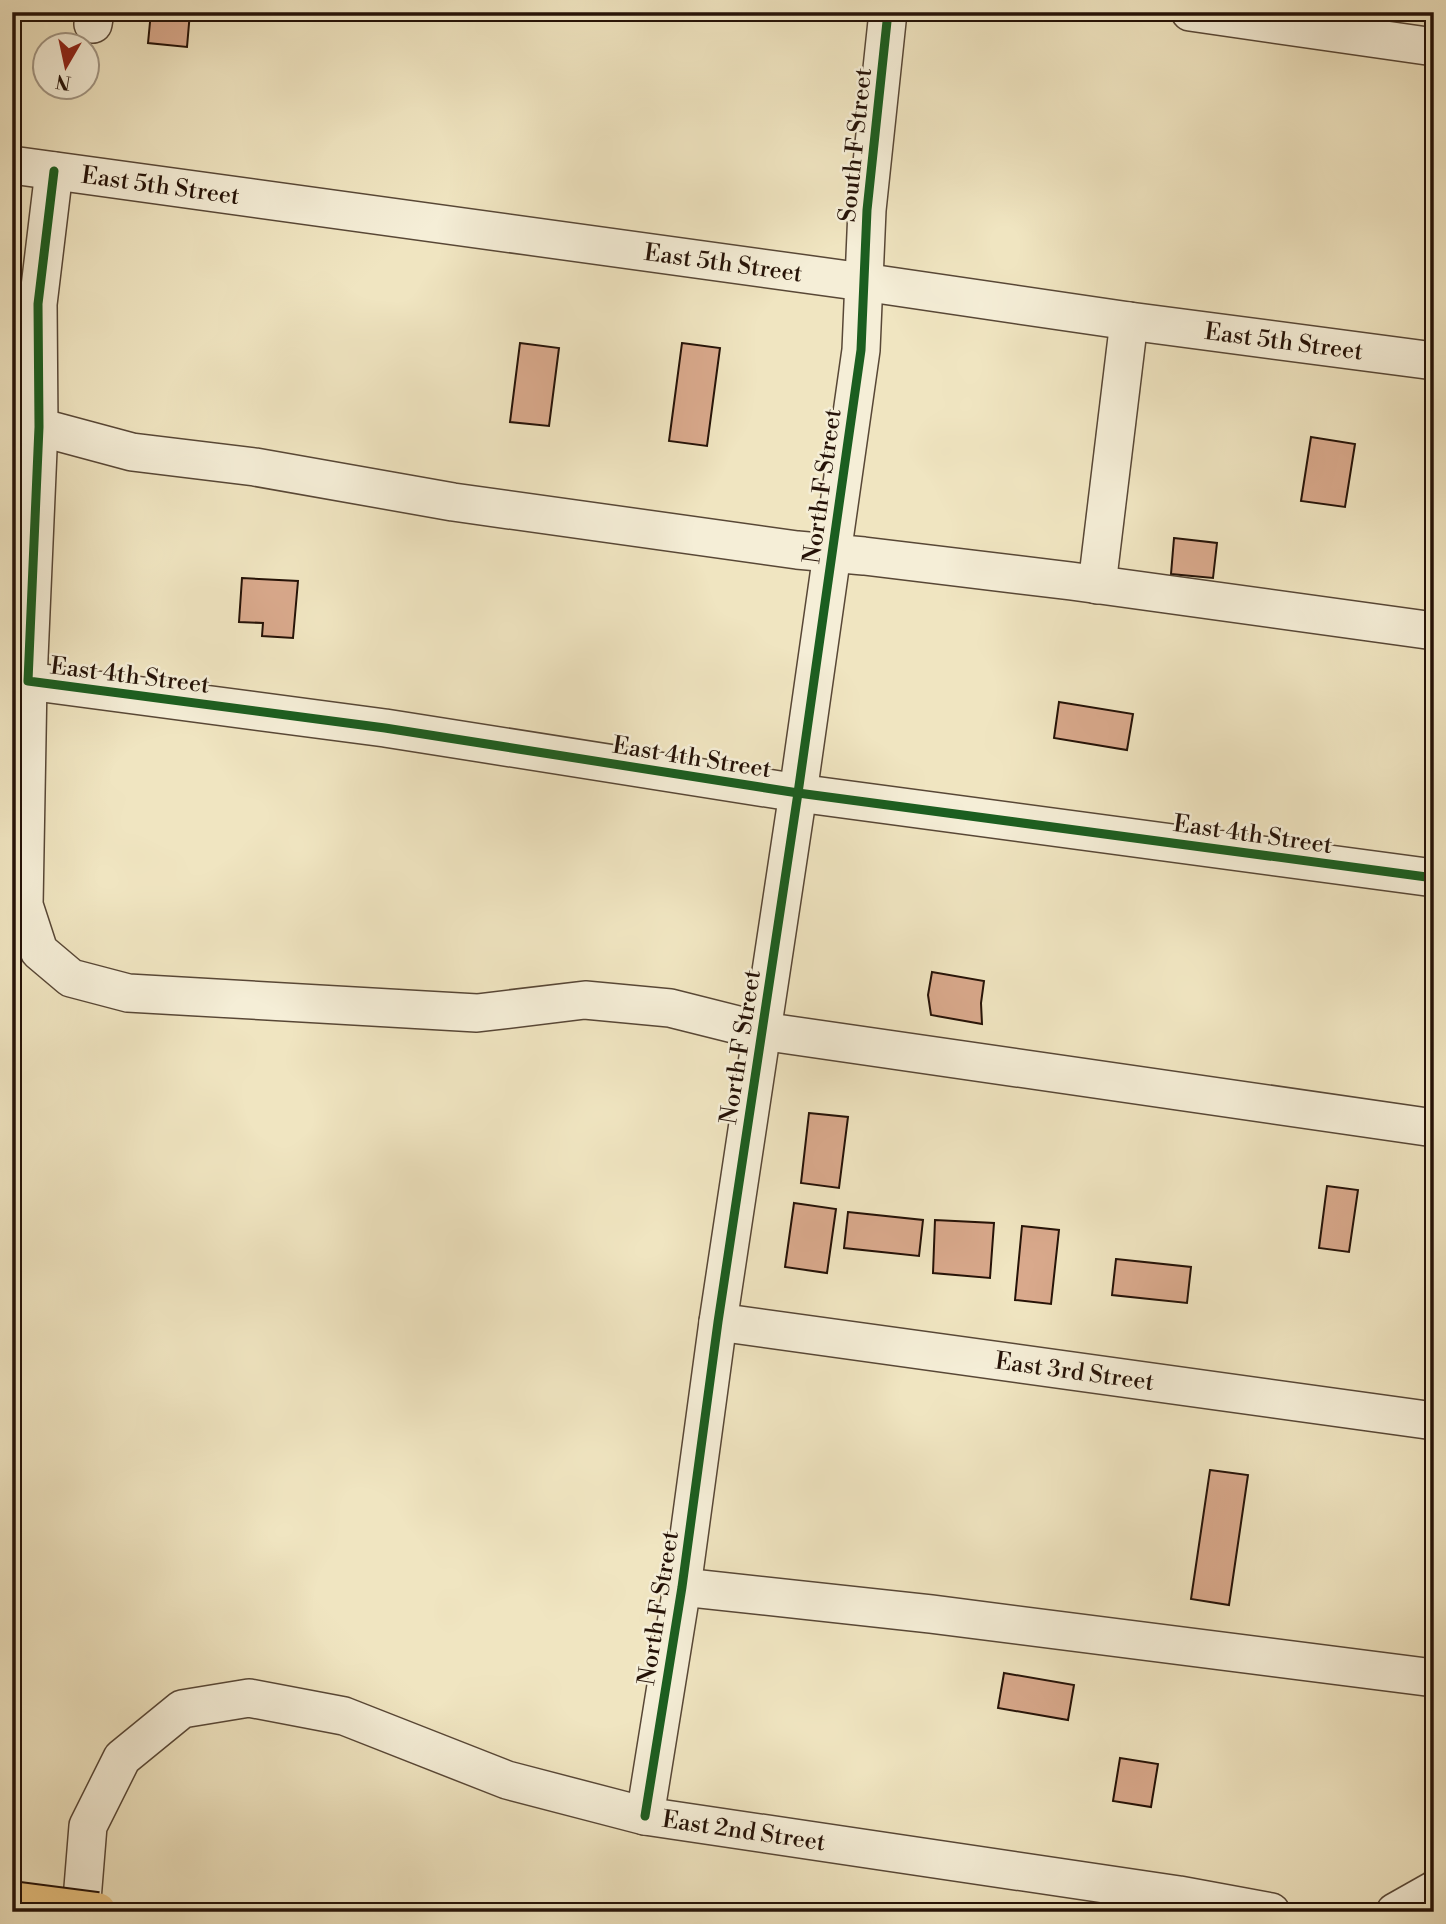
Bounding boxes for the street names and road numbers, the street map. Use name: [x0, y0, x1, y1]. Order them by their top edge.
street label: South F Street: [833, 66, 879, 224]
street label: East 5th Street: [79, 161, 242, 212]
street label: East 5th Street: [642, 238, 805, 290]
street label: East 5th Street: [1203, 317, 1365, 368]
street label: North F Street: [797, 406, 849, 565]
street label: East 4th Street: [48, 651, 212, 701]
street label: East 4th Street: [610, 731, 774, 785]
street label: East 4th Street: [1171, 809, 1335, 861]
street label: North F Street: [714, 967, 768, 1127]
street label: East 3rd Street: [993, 1346, 1156, 1398]
street label: North F Street: [632, 1528, 686, 1688]
street label: East 2nd Street: [660, 1805, 828, 1859]

